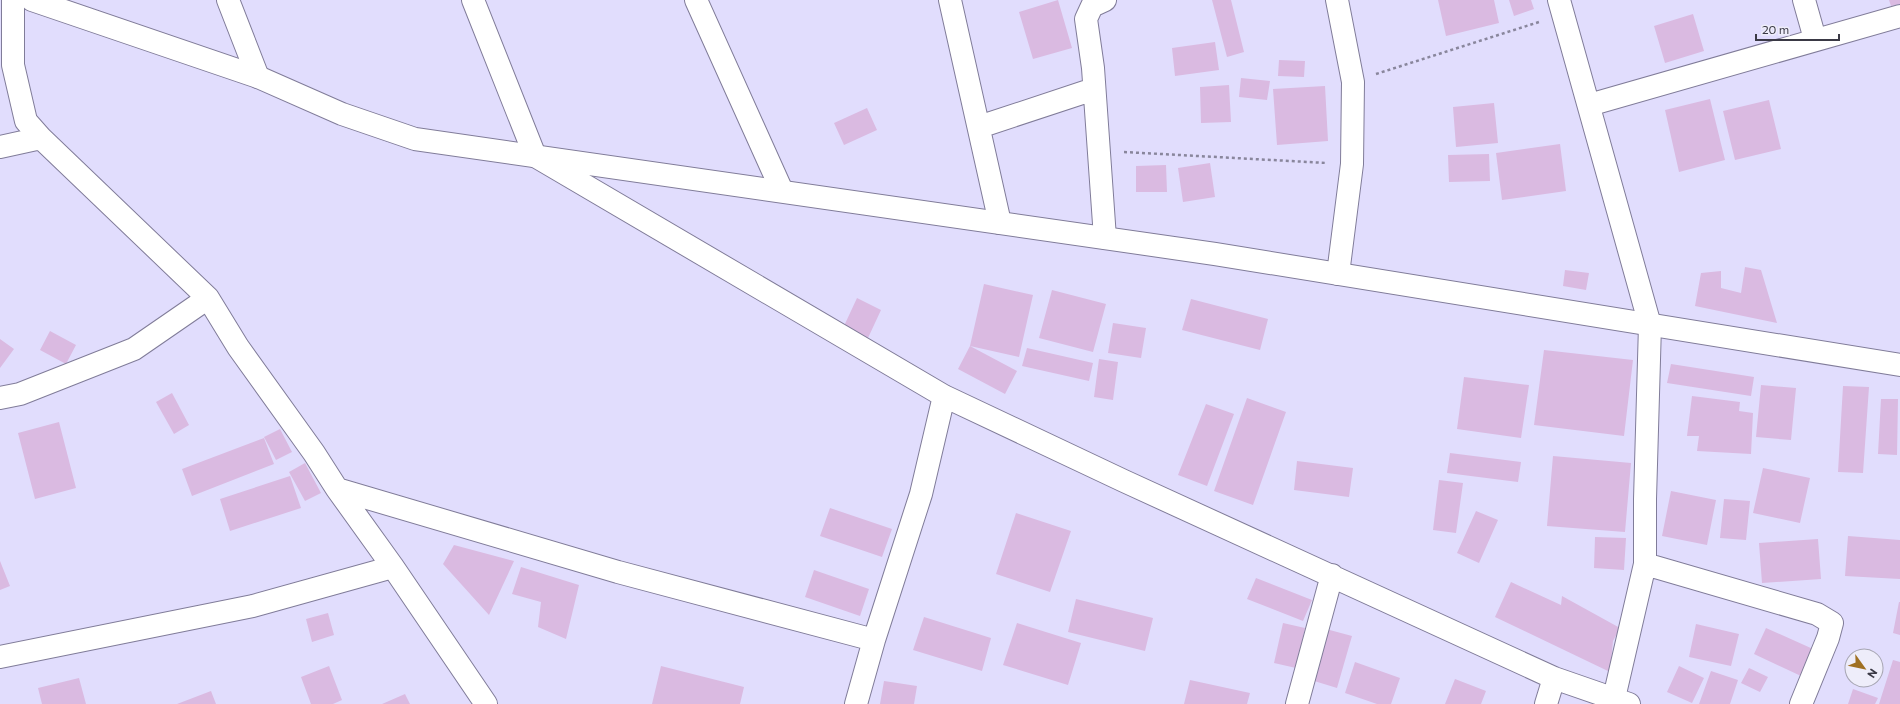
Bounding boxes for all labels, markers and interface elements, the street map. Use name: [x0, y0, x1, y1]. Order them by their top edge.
scale bar: [1756, 16, 1839, 42]
text: 20 m: [1762, 22, 1789, 36]
north arrow: [1844, 648, 1884, 688]
text: N: [1865, 667, 1881, 681]

